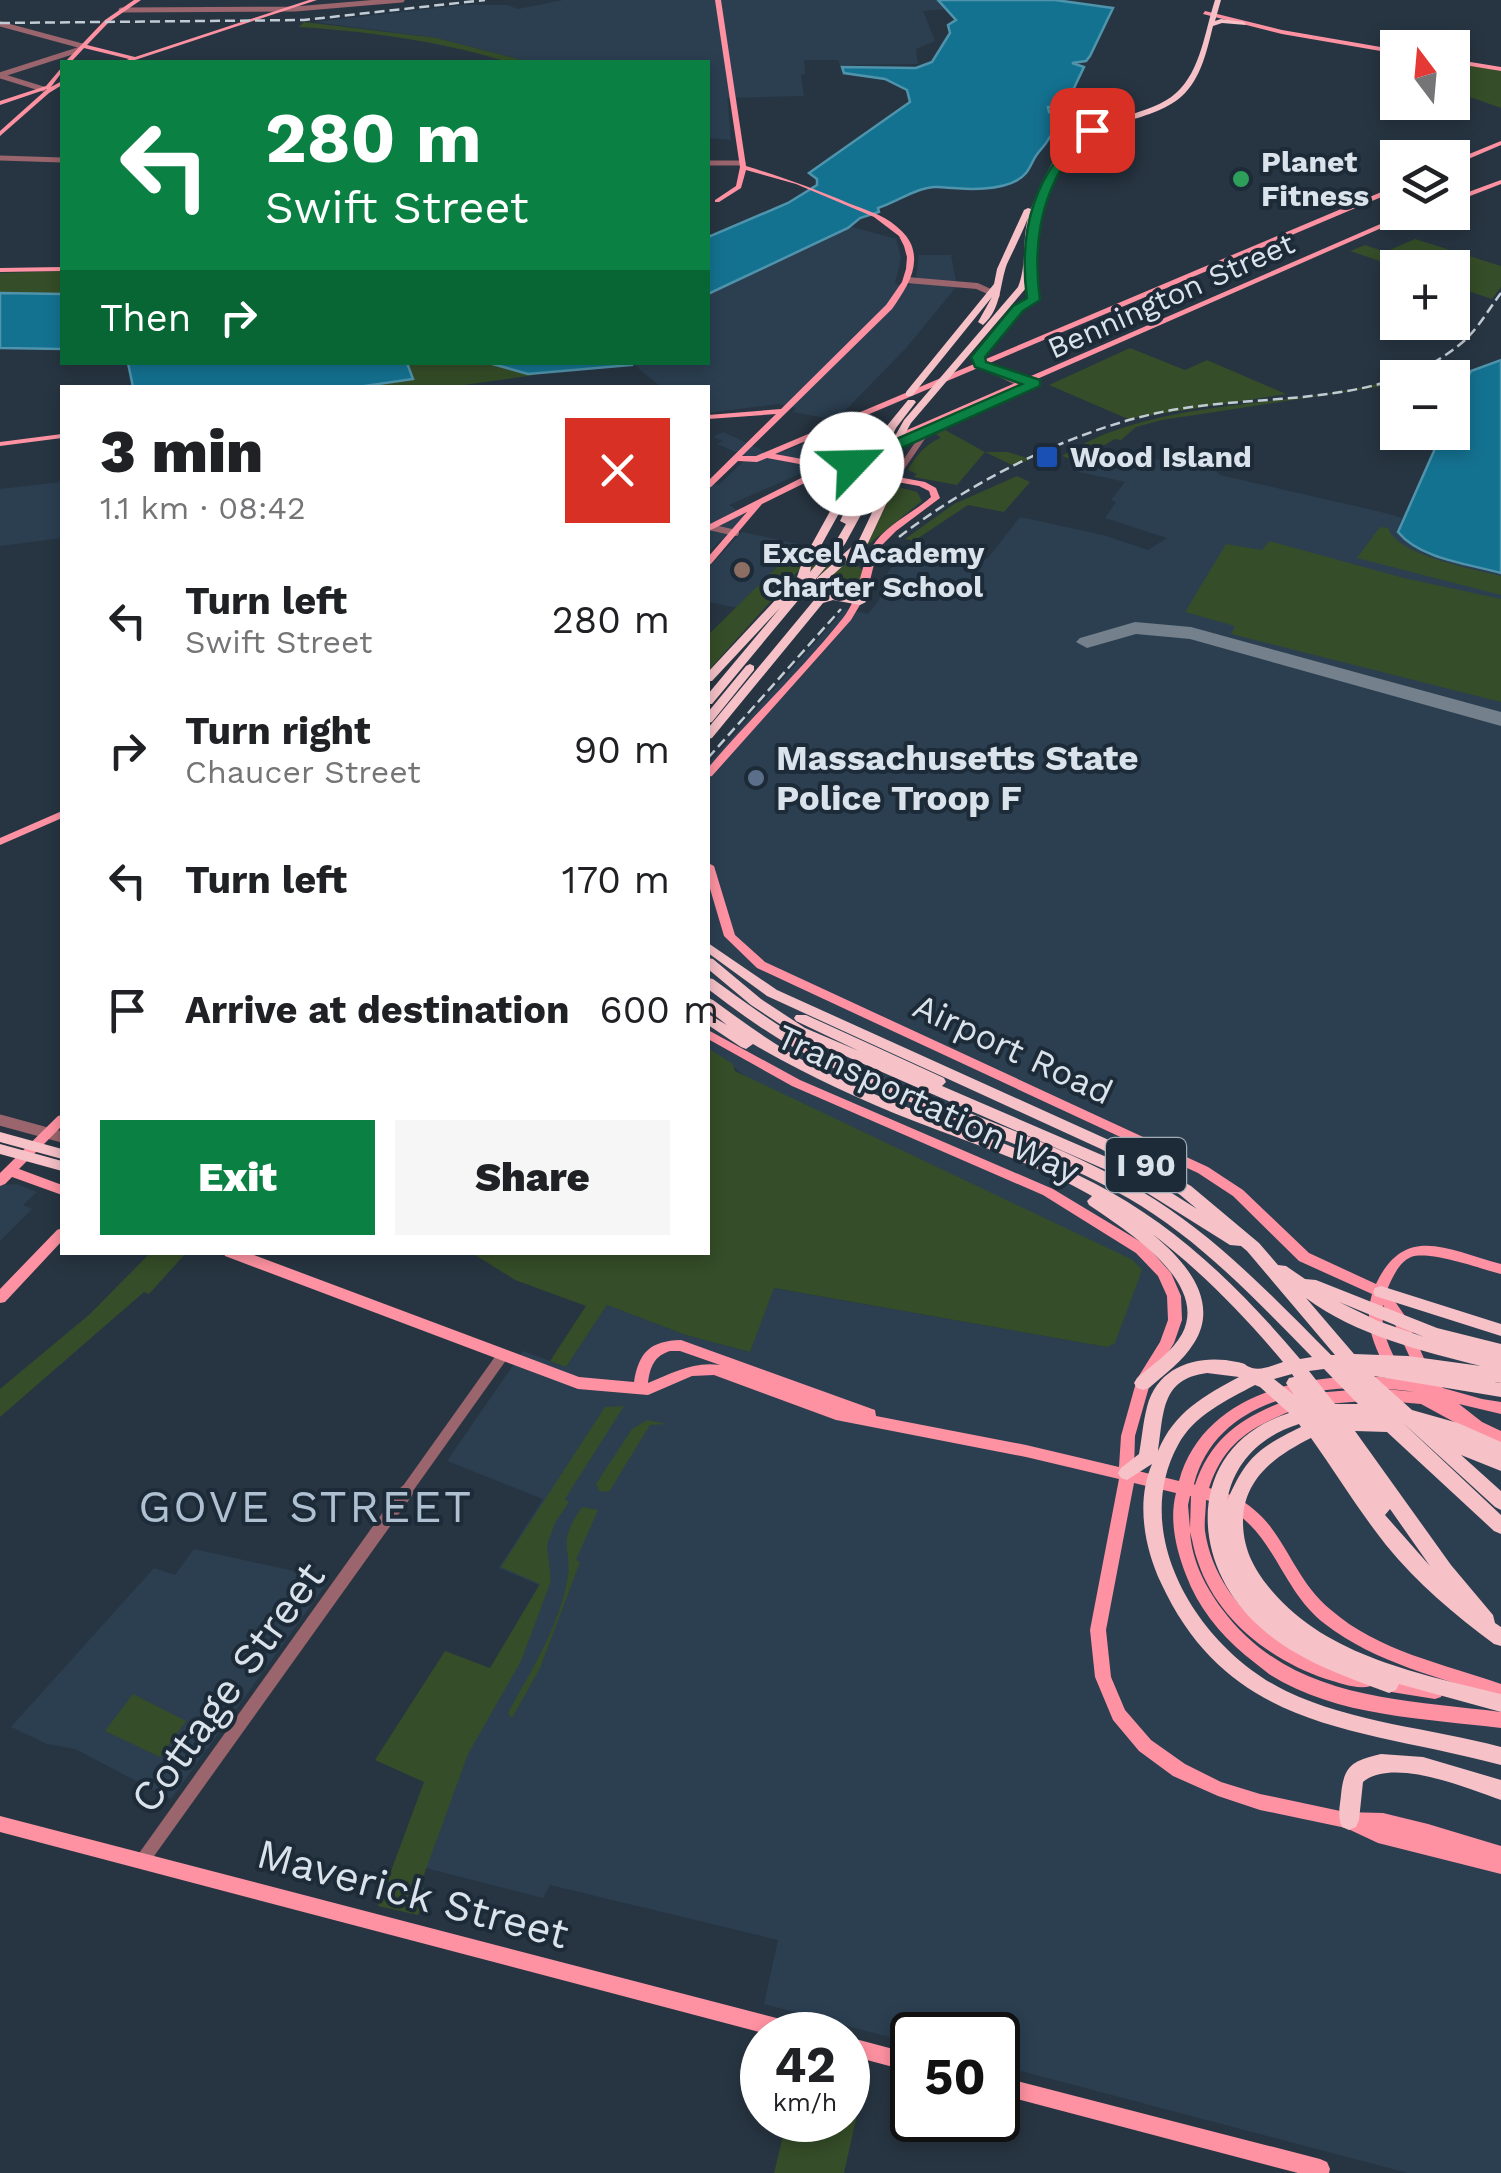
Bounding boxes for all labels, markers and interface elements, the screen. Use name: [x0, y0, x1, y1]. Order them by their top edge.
north arrow: [1380, 30, 1470, 120]
map controls: [1380, 30, 1470, 450]
pin: [1050, 88, 1135, 173]
text: 280 m: [265, 97, 482, 179]
icon: left: [100, 100, 230, 230]
icon: arrive: [1065, 103, 1120, 158]
button: layers: [1380, 140, 1470, 230]
place label: Planet Fitness: [1261, 144, 1369, 213]
marker: Planet Fitness: [1230, 168, 1252, 190]
text: Swift Street: [265, 181, 529, 234]
street label: Bennington Street: [1042, 225, 1300, 366]
button: +: [1380, 250, 1470, 340]
icon: right: [211, 290, 266, 345]
text: Then: [100, 296, 191, 340]
button: −: [1380, 360, 1470, 450]
position arrow: [800, 412, 904, 516]
text: 3 min: [100, 416, 263, 487]
button: close: [565, 418, 670, 523]
place label: Wood Island: [1070, 439, 1252, 474]
marker: Wood Island: [1034, 444, 1060, 470]
text: 1.1 km · 08:42: [100, 489, 306, 527]
place label: Excel Academy Charter School: [762, 535, 984, 604]
marker: Excel Academy Charter School: [731, 559, 753, 581]
text: Turn left: [185, 579, 347, 623]
icon: left: [100, 593, 155, 648]
text: 280 m: [552, 598, 670, 642]
text: Swift Street: [185, 623, 372, 661]
text: Turn right: [185, 709, 371, 753]
icon: right: [100, 723, 155, 778]
text: 90 m: [574, 728, 670, 772]
place label: Massachusetts State Police Troop F: [776, 737, 1139, 819]
text: Chaucer Street: [185, 753, 421, 791]
marker: Massachusetts State Police Troop F: [745, 767, 767, 789]
icon: left: [100, 853, 155, 908]
text: Turn left: [185, 858, 347, 902]
text: 170 m: [562, 858, 670, 902]
icon: arrive: [100, 983, 155, 1038]
street label: Airport Road: [907, 985, 1119, 1113]
text: Arrive at destination: [185, 988, 570, 1032]
text: 600 m: [600, 988, 719, 1032]
street label: Transportation Way: [770, 1015, 1086, 1193]
button: Exit: [100, 1120, 375, 1235]
button: Share: [395, 1120, 670, 1235]
road number: I 90: [1106, 1138, 1186, 1192]
district label: GOVE STREET: [138, 1480, 474, 1533]
street label: Cottage Street: [120, 1553, 335, 1822]
street label: Maverick Street: [252, 1828, 574, 1959]
speed limit sign: 50: [890, 2012, 1020, 2142]
text: 42: [774, 2035, 836, 2094]
text: km/h: [773, 2088, 837, 2117]

